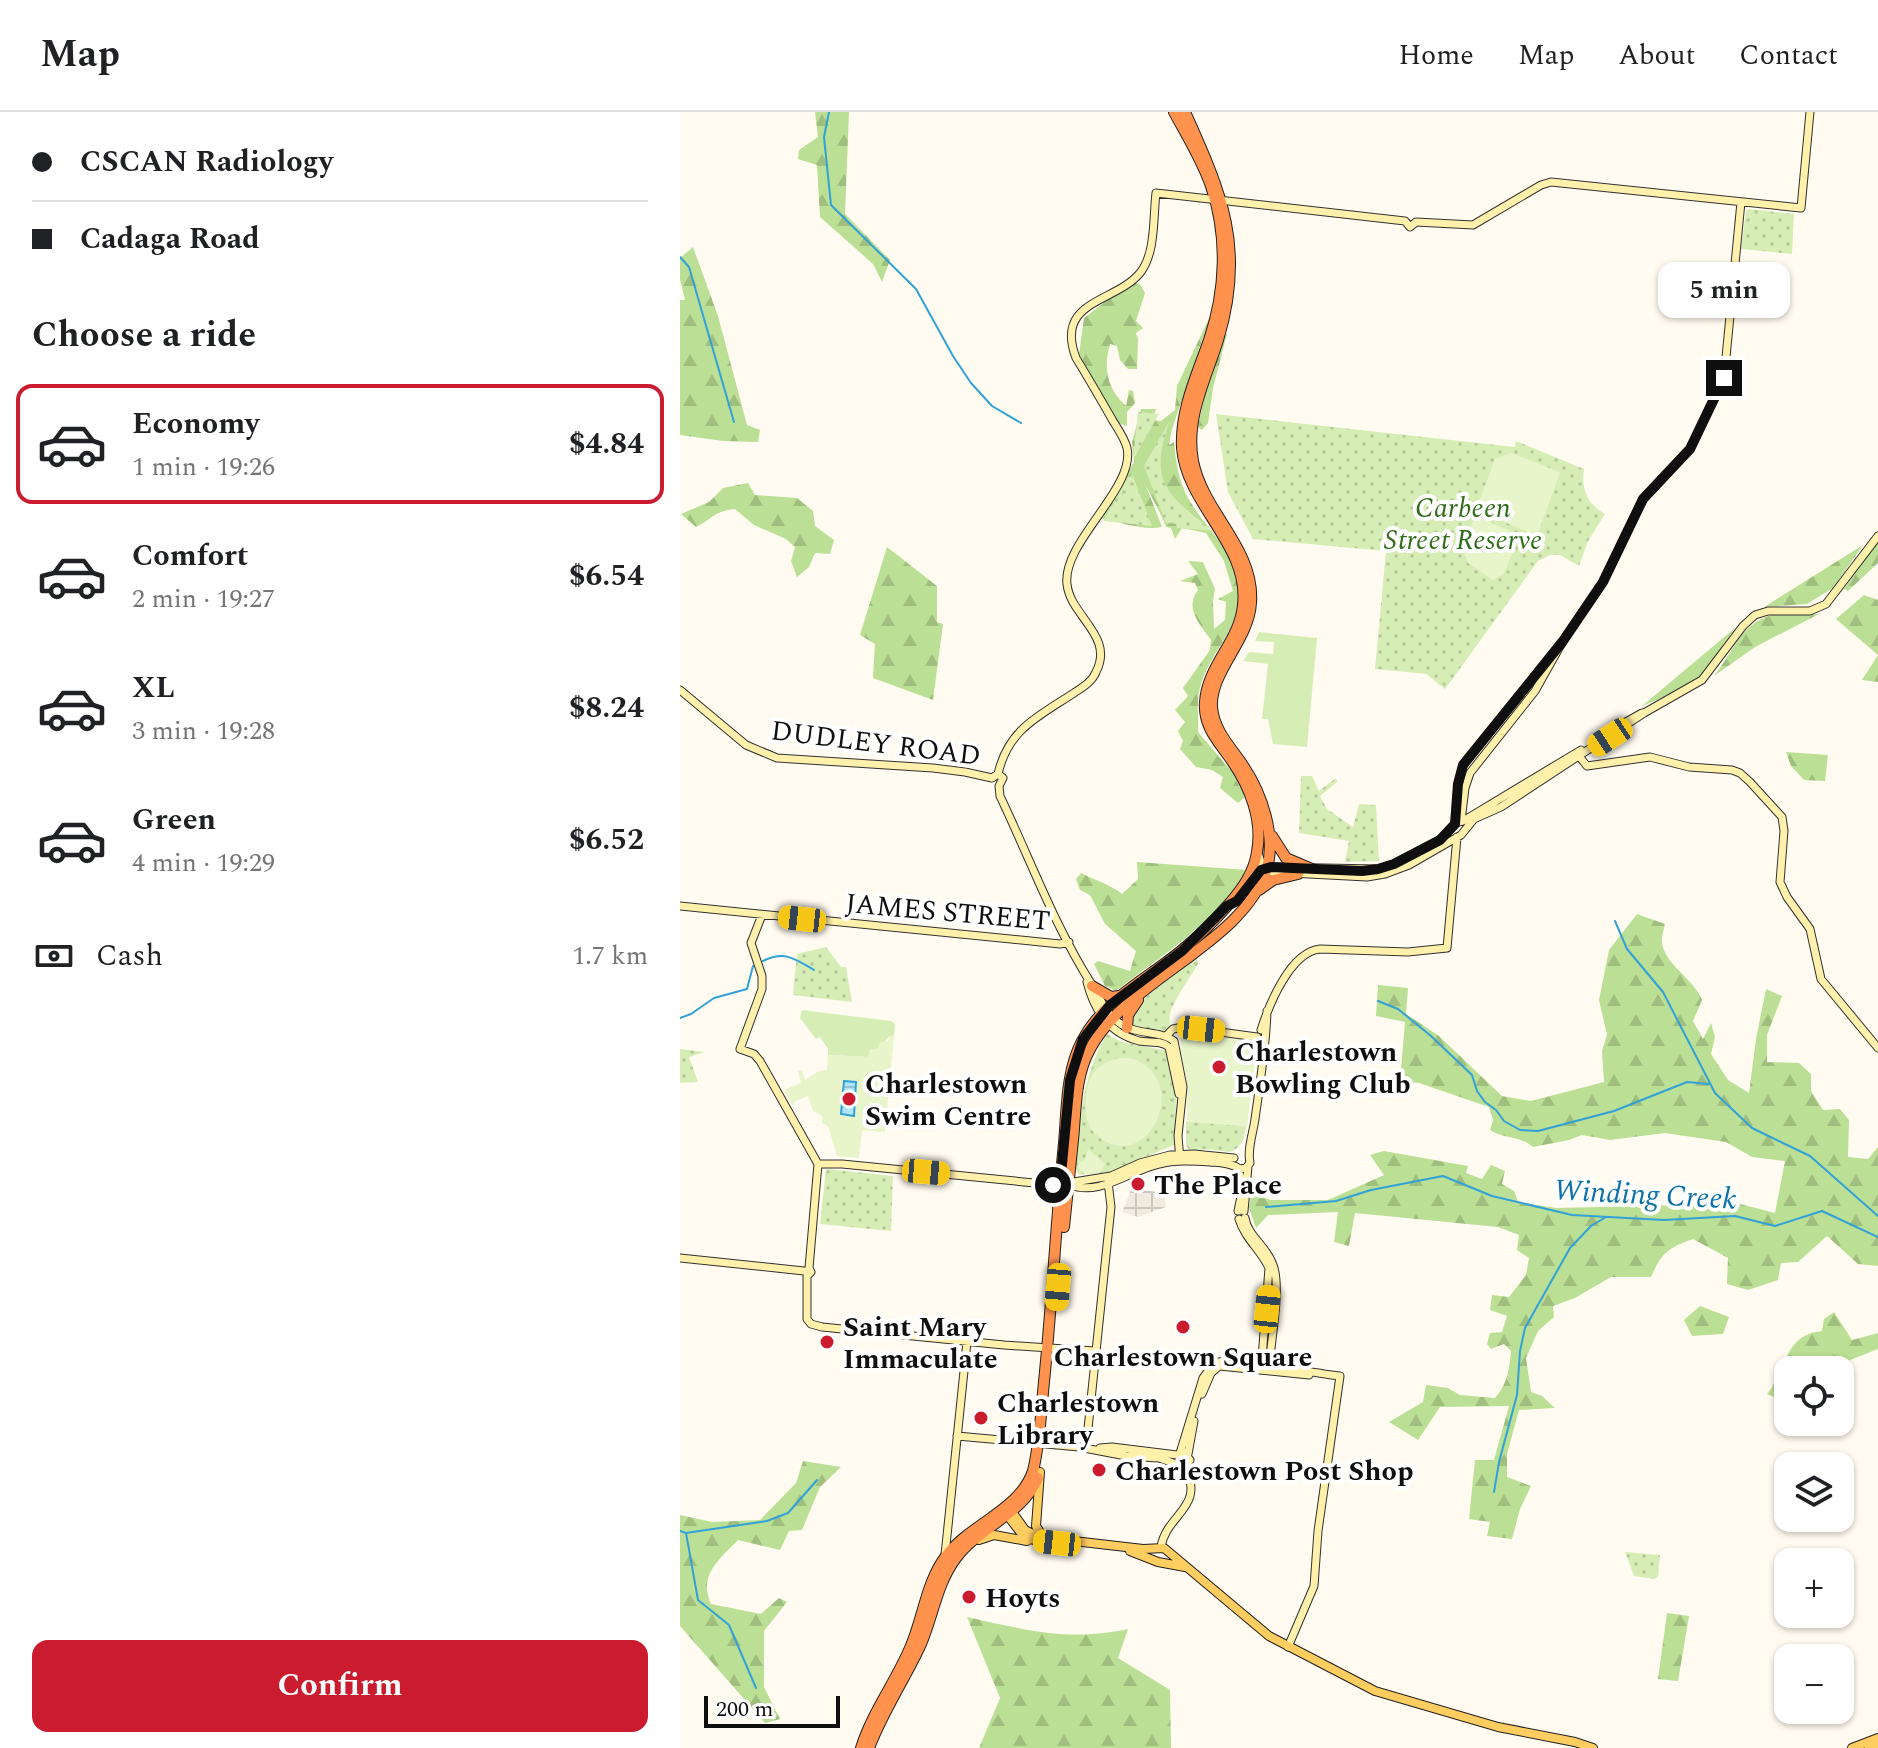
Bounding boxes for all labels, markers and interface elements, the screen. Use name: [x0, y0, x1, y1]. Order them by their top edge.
text: Map: [40, 26, 120, 84]
text: Home: [1398, 34, 1474, 77]
text: Map: [1518, 34, 1574, 77]
text: About: [1618, 34, 1695, 77]
text: Contact: [1739, 34, 1838, 77]
text: CSCAN Radiology: [80, 139, 333, 185]
text: Cadaga Road: [80, 216, 260, 262]
callout: 5 min: [1658, 262, 1790, 318]
text: 5 min: [1689, 270, 1759, 310]
text: Choose a ride: [32, 308, 256, 363]
route end: [1706, 360, 1742, 396]
text: Economy: [132, 401, 259, 447]
icon: car: [36, 408, 108, 480]
text: $4.84: [569, 421, 644, 467]
text: 1 min · 19:26: [132, 447, 275, 487]
park label: Carbeen Street Reserve: [1384, 487, 1542, 562]
text: Comfort: [132, 533, 248, 579]
icon: car: [36, 540, 108, 612]
text: $6.54: [569, 553, 644, 599]
text: 2 min · 19:27: [132, 579, 275, 619]
text: XL: [132, 665, 175, 711]
icon: car: [36, 672, 108, 744]
text: $8.24: [569, 685, 644, 731]
street label: DUDLEY ROAD: [768, 709, 983, 778]
text: 3 min · 19:28: [132, 711, 275, 751]
car: [1583, 714, 1637, 760]
text: Green: [132, 797, 216, 843]
icon: car: [36, 804, 108, 876]
text: $6.52: [569, 817, 644, 863]
text: 4 min · 19:29: [132, 843, 275, 883]
street label: JAMES STREET: [844, 882, 1052, 943]
car: [777, 905, 827, 933]
text: Cash: [96, 933, 163, 979]
icon: cash: [32, 934, 76, 978]
text: 1.7 km: [572, 936, 648, 976]
car: [1176, 1015, 1226, 1043]
place label: Charlestown Bowling Club: [1235, 1031, 1411, 1106]
marker: Charlestown Bowling Club: [1210, 1058, 1228, 1076]
place label: Charlestown Swim Centre: [865, 1063, 1031, 1138]
marker: Charlestown Swim Centre: [840, 1090, 858, 1108]
car: [901, 1158, 951, 1186]
place label: The Place: [1154, 1164, 1282, 1207]
route start: [1035, 1167, 1071, 1203]
water label: Winding Creek: [1552, 1167, 1738, 1223]
marker: The Place: [1129, 1175, 1147, 1193]
car: [1044, 1262, 1072, 1312]
car: [1253, 1284, 1281, 1334]
place label: Saint Mary Immaculate: [843, 1306, 998, 1381]
marker: Charlestown Square: [1174, 1318, 1192, 1336]
marker: Saint Mary Immaculate: [818, 1333, 836, 1351]
place label: Charlestown Square: [1054, 1336, 1312, 1379]
map controls: [1774, 1356, 1854, 1724]
button: locate: [1774, 1356, 1854, 1436]
place label: Charlestown Library: [997, 1382, 1159, 1457]
marker: Charlestown Library: [972, 1409, 990, 1427]
place label: Charlestown Post Shop: [1115, 1450, 1413, 1493]
button: layers: [1774, 1452, 1854, 1532]
marker: Charlestown Post Shop: [1090, 1461, 1108, 1479]
car: [1032, 1529, 1082, 1557]
button: +: [1774, 1548, 1854, 1628]
place label: Hoyts: [985, 1577, 1061, 1620]
marker: Hoyts: [960, 1588, 978, 1606]
button: Confirm: [32, 1640, 648, 1732]
button: −: [1774, 1644, 1854, 1724]
scale bar: [704, 1692, 840, 1728]
text: 200 m: [716, 1693, 773, 1726]

